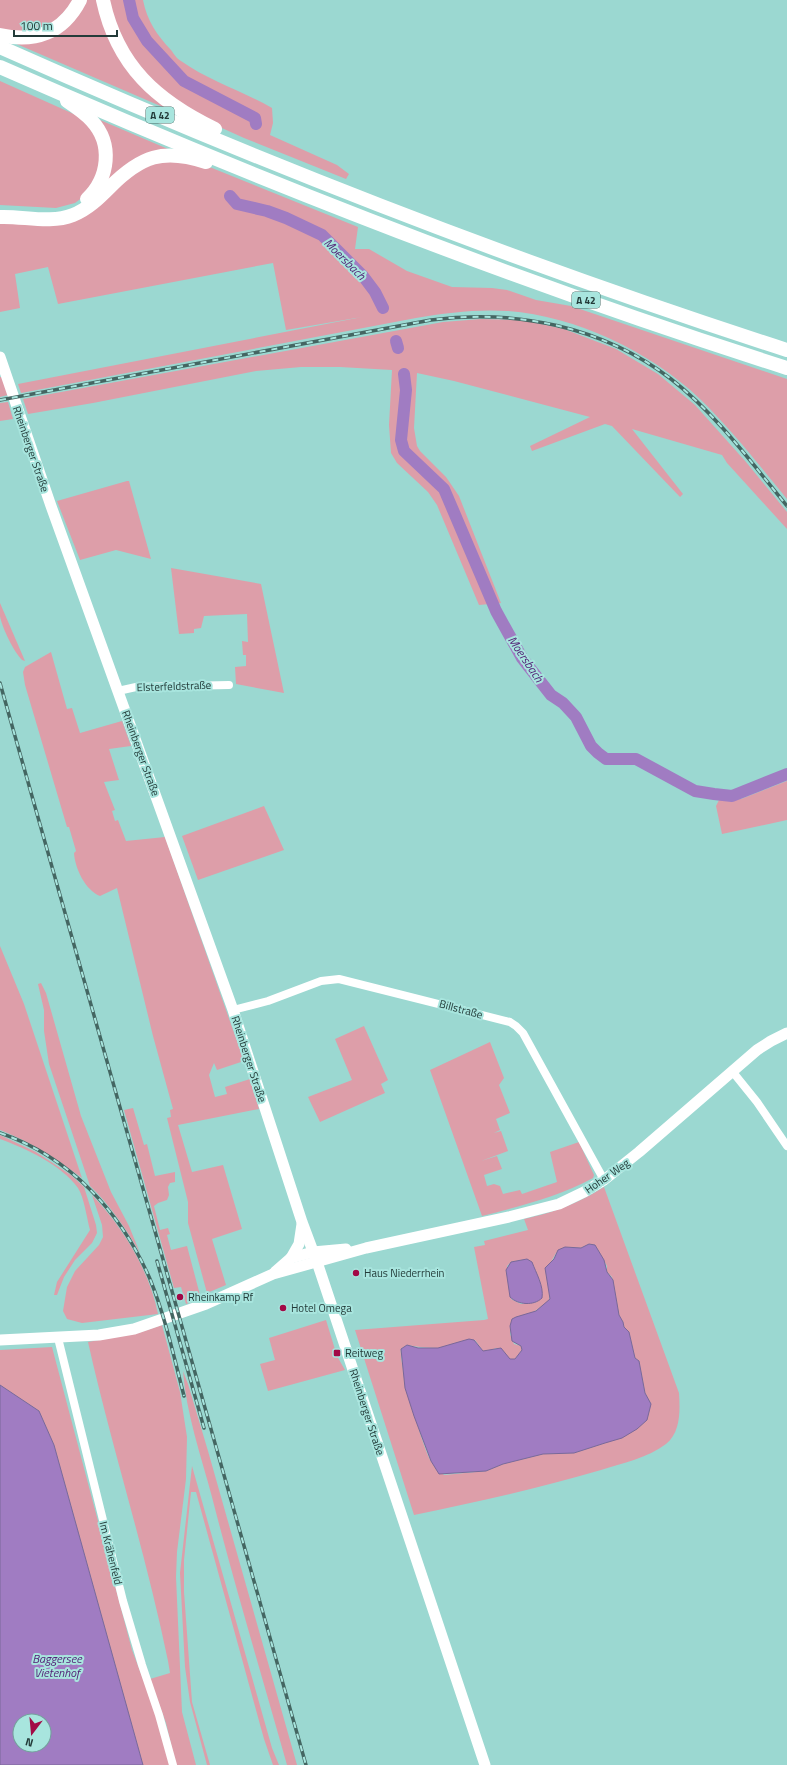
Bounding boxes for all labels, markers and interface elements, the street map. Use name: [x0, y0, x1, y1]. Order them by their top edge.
scale bar: [14, 12, 117, 38]
text: 100 m: [20, 16, 53, 35]
road number: A 42: [146, 107, 174, 123]
water label: Moersbach: [320, 234, 371, 285]
road number: A 42: [572, 292, 600, 308]
street label: Rheinberger Straße: [9, 404, 53, 495]
water label: Moersbach: [503, 632, 549, 687]
street label: Elsterfeldstraße: [136, 677, 212, 695]
street label: Rheinberger Straße: [118, 708, 164, 798]
street label: Billstraße: [437, 996, 485, 1023]
street label: Rheinberger Straße: [227, 1014, 271, 1105]
street label: Hoher Weg: [581, 1154, 633, 1197]
place label: Haus Niederrhein: [364, 1265, 445, 1281]
marker: Haus Niederrhein: [351, 1268, 361, 1278]
place label: Rheinkamp Rf: [188, 1289, 253, 1305]
marker: Rheinkamp Rf: [175, 1292, 185, 1302]
place label: Hotel Omega: [291, 1300, 352, 1316]
marker: Hotel Omega: [278, 1303, 288, 1313]
place label: Reitweg: [345, 1345, 383, 1361]
marker: Reitweg: [332, 1348, 342, 1358]
street label: Rheinberger Straße: [345, 1367, 389, 1458]
street label: Im Krähenfeld: [95, 1520, 127, 1586]
water label: Baggersee Vietenhof: [32, 1649, 83, 1682]
north arrow: [12, 1713, 52, 1753]
text: N: [23, 1734, 35, 1751]

